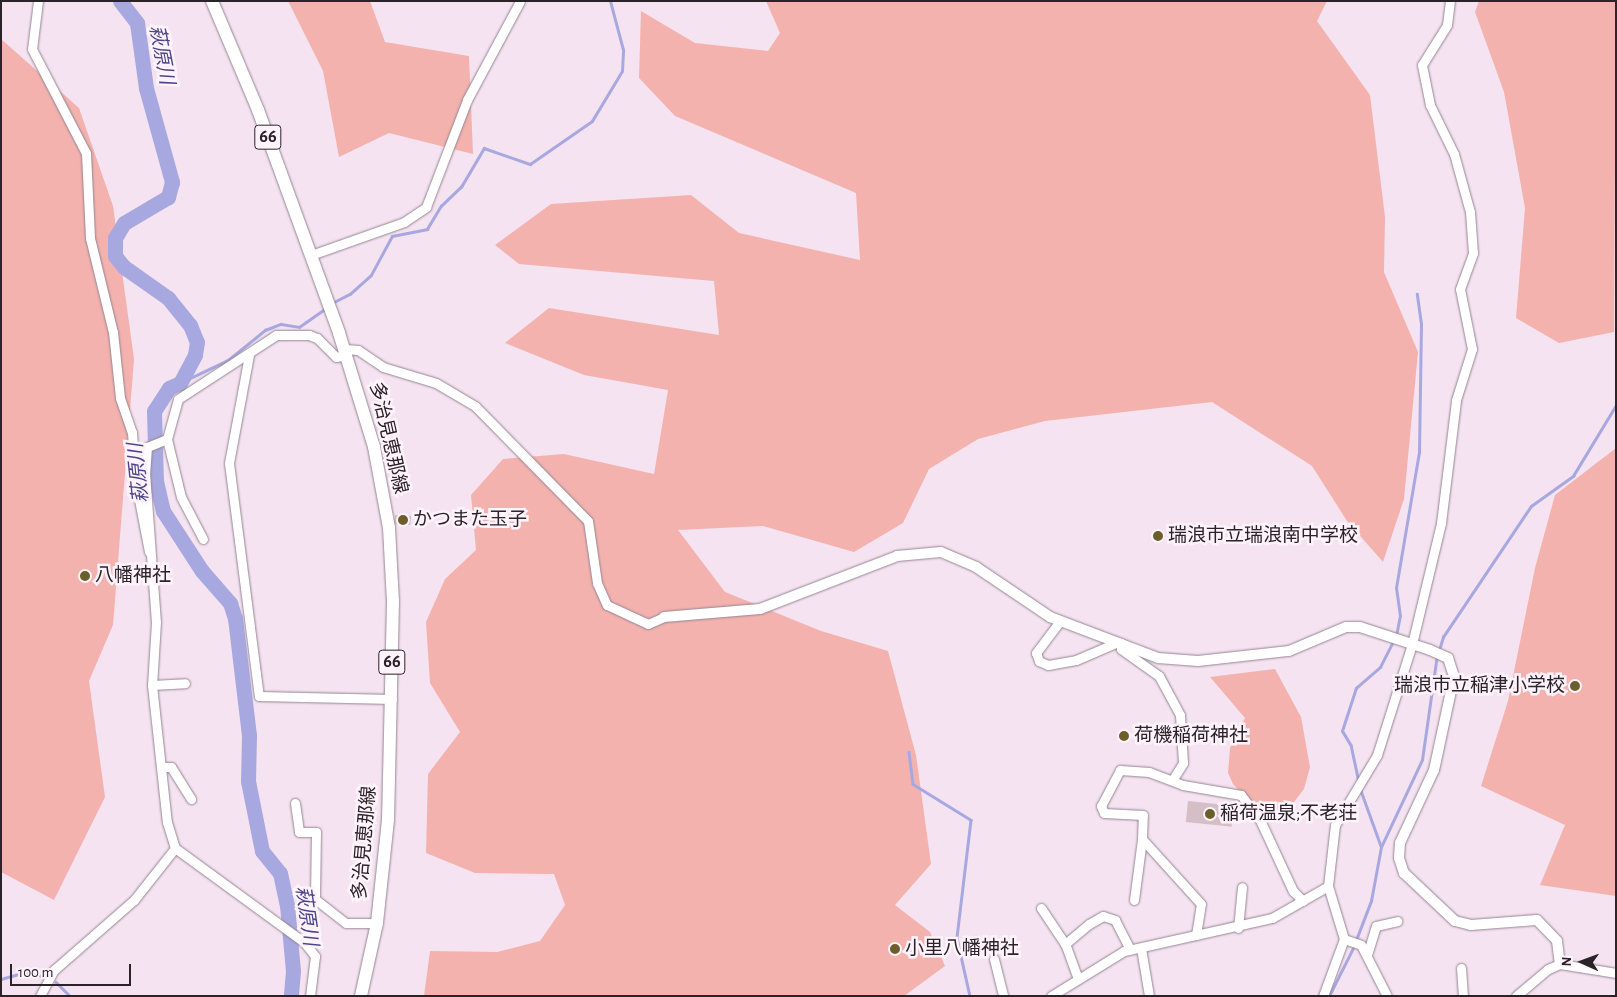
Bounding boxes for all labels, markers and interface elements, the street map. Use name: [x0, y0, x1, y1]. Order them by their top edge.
water label: 萩原川: [143, 23, 179, 87]
road number: 66: [254, 121, 282, 152]
street label: 多治見恵那線: [364, 380, 412, 496]
water label: 萩原川: [124, 442, 154, 504]
place label: かつまた玉子: [413, 509, 527, 531]
marker: かつまた玉子: [397, 514, 409, 526]
place label: 瑞浪市立瑞浪南中学校: [1168, 525, 1358, 547]
marker: 瑞浪市立瑞浪南中学校: [1152, 530, 1164, 542]
place label: 八幡神社: [95, 565, 171, 587]
marker: 八幡神社: [79, 570, 91, 582]
road number: 66: [378, 646, 406, 678]
place label: 瑞浪市立稲津小学校: [1394, 675, 1565, 697]
marker: 瑞浪市立稲津小学校: [1569, 680, 1581, 692]
place label: 荷機稲荷神社: [1134, 725, 1248, 747]
marker: 荷機稲荷神社: [1118, 730, 1130, 742]
street label: 多治見恵那線: [349, 785, 381, 901]
place label: 稲荷温泉;不老荘: [1220, 803, 1357, 825]
marker: 稲荷温泉;不老荘: [1204, 808, 1216, 820]
water label: 萩原川: [290, 885, 322, 947]
north arrow: [1557, 937, 1607, 987]
place label: 小里八幡神社: [905, 938, 1019, 960]
marker: 小里八幡神社: [889, 943, 901, 955]
scale bar: [12, 954, 134, 986]
text: N: [1560, 956, 1574, 967]
text: 100 m: [18, 965, 53, 980]

